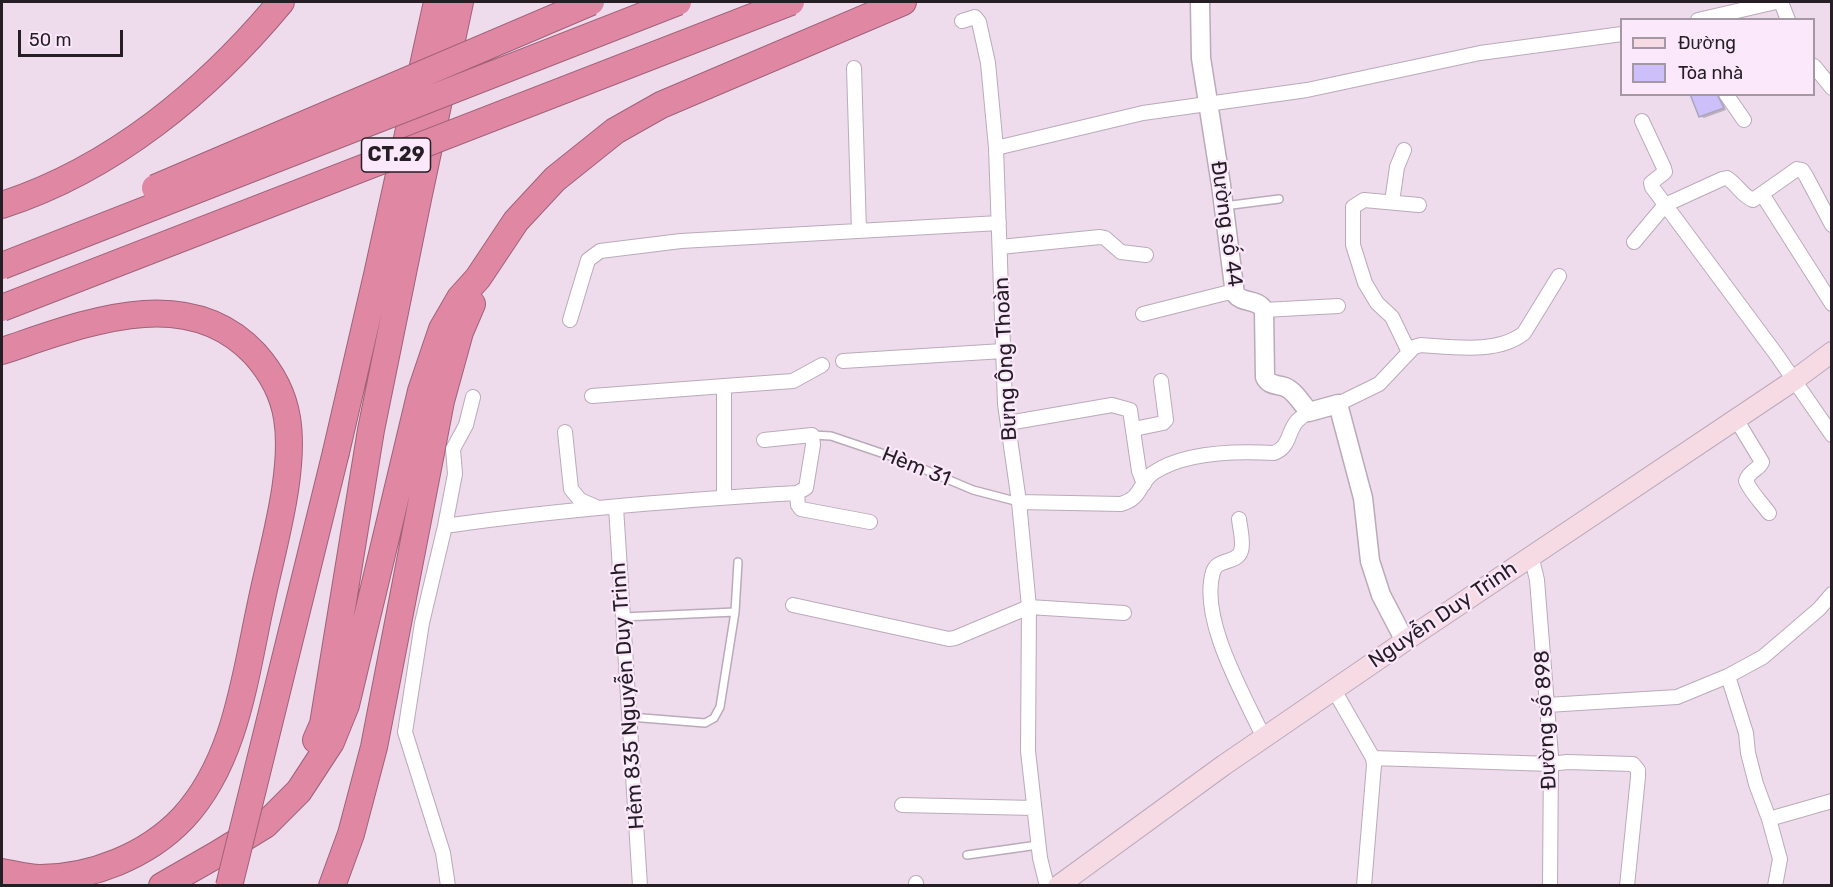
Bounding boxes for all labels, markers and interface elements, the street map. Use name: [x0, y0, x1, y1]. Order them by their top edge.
scale bar: [21, 18, 126, 56]
legend: [1620, 18, 1815, 96]
text: 50 m: [29, 29, 72, 51]
text: Đường: [1678, 32, 1736, 54]
text: Tòa nhà: [1678, 62, 1743, 84]
road number: CT.29: [362, 138, 430, 172]
street label: Đường số 44: [1205, 159, 1247, 289]
street label: Bưng Ông Thoàn: [989, 276, 1023, 442]
street label: Hèm 31: [878, 442, 954, 492]
street label: Nguyễn Duy Trinh: [1364, 556, 1522, 674]
street label: Hẻm 835 Nguyễn Duy Trinh: [606, 562, 650, 830]
street label: Đường số 898: [1530, 649, 1562, 791]

